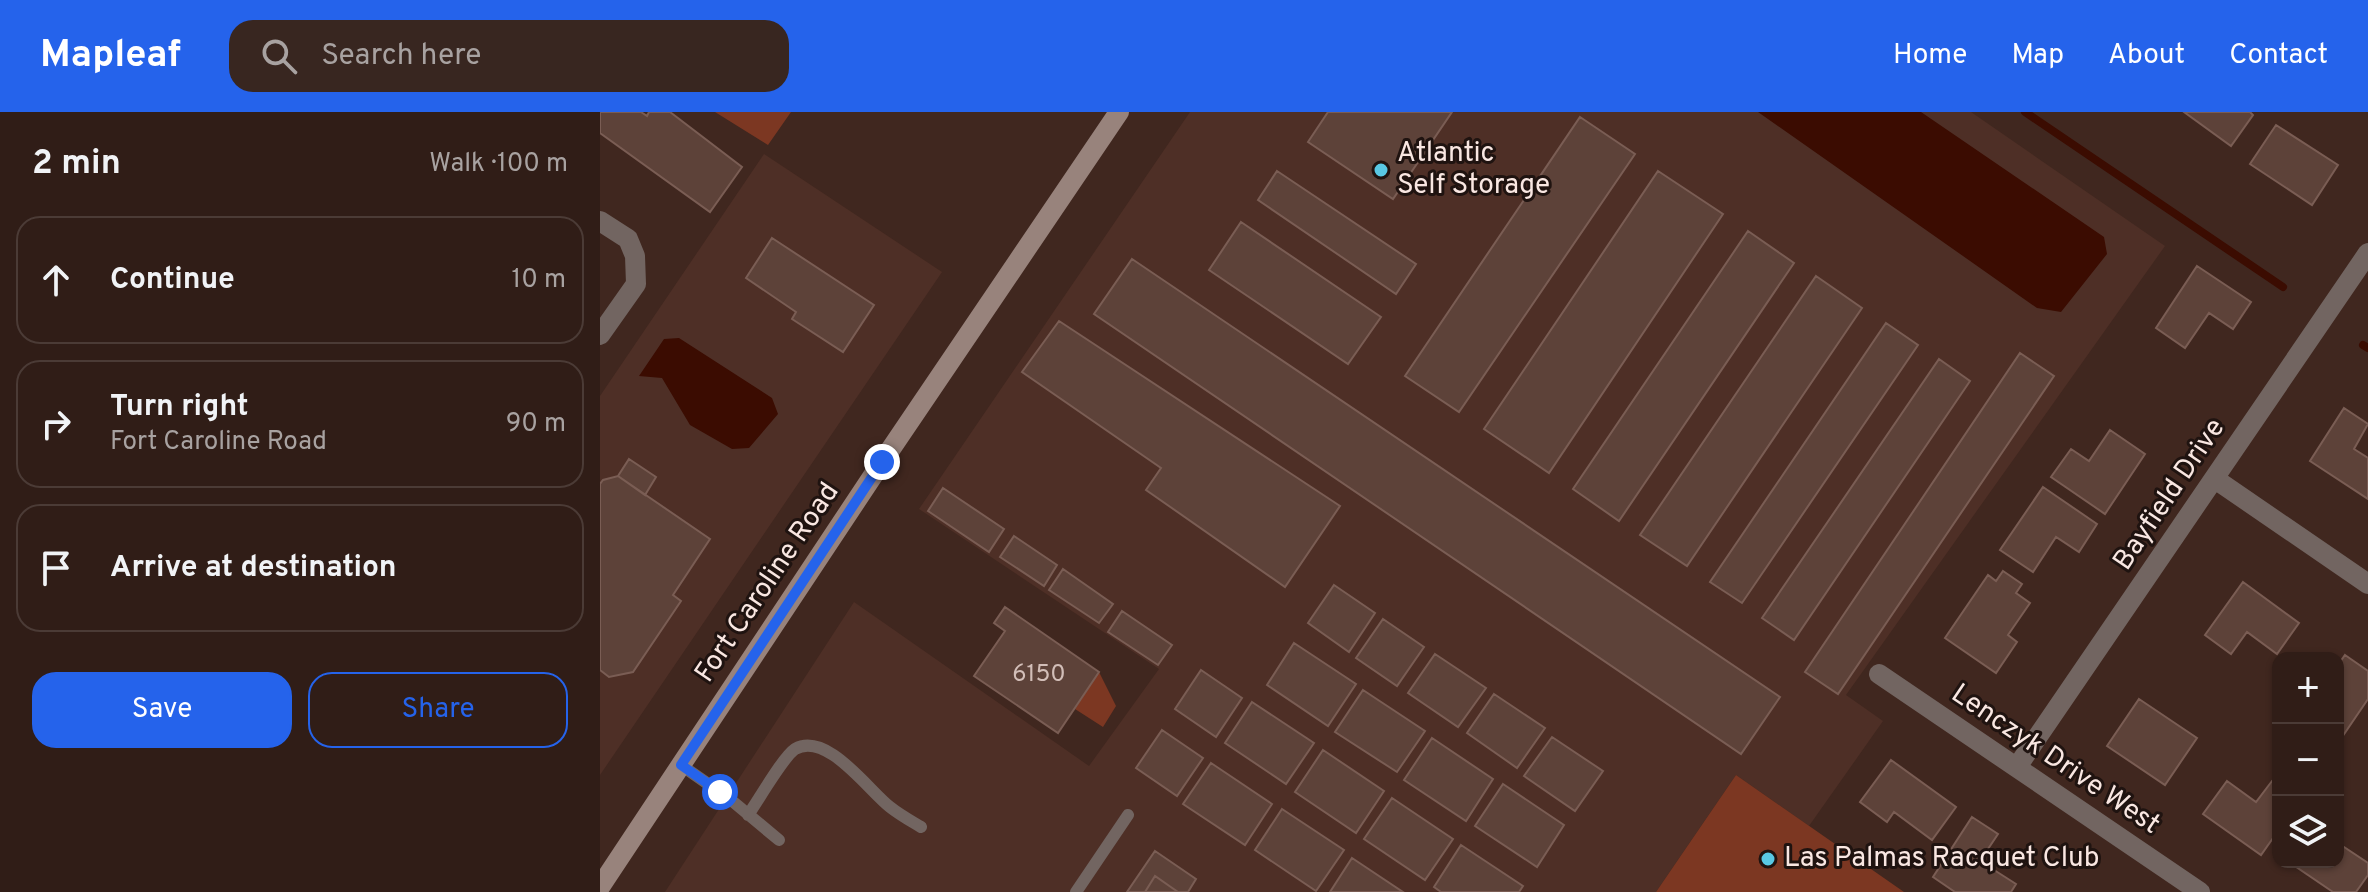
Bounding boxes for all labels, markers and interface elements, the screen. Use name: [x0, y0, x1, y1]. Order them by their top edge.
search box: [229, 20, 789, 92]
text: Mapleaf: [40, 32, 181, 81]
icon: search: [257, 34, 301, 78]
text: Search here: [321, 38, 481, 75]
text: Home: [1893, 38, 1967, 74]
text: Map: [2011, 38, 2064, 74]
text: About: [2108, 38, 2185, 74]
text: Contact: [2229, 38, 2328, 74]
place label: Atlantic Self Storage: [1397, 136, 1550, 204]
text: 2 min: [32, 143, 121, 186]
text: Walk · 100 m: [429, 148, 568, 181]
marker: Atlantic Self Storage: [1372, 161, 1390, 179]
icon: ahead: [34, 258, 78, 302]
text: Continue: [110, 262, 235, 299]
text: 10 m: [511, 264, 566, 297]
text: Turn right: [110, 389, 248, 426]
icon: right: [34, 402, 78, 446]
text: 90 m: [506, 408, 566, 441]
street label: Bayfield Drive: [2106, 412, 2234, 578]
text: Fort Caroline Road: [110, 426, 327, 459]
route end: [864, 444, 900, 480]
street label: Fort Caroline Road: [688, 476, 848, 690]
icon: arrive: [34, 546, 78, 590]
text: Arrive at destination: [110, 550, 396, 587]
map controls: [2272, 652, 2344, 868]
button: +: [2272, 652, 2344, 724]
house number: 6150: [1012, 660, 1066, 690]
button: Save: [32, 672, 292, 748]
button: Share: [308, 672, 568, 748]
street label: Lenczyk Drive West: [1944, 677, 2166, 843]
button: −: [2272, 724, 2344, 796]
route start: [702, 774, 738, 810]
button: layers: [2272, 796, 2344, 868]
place label: Las Palmas Racquet Club: [1784, 841, 2100, 877]
marker: Las Palmas Racquet Club: [1759, 850, 1777, 868]

